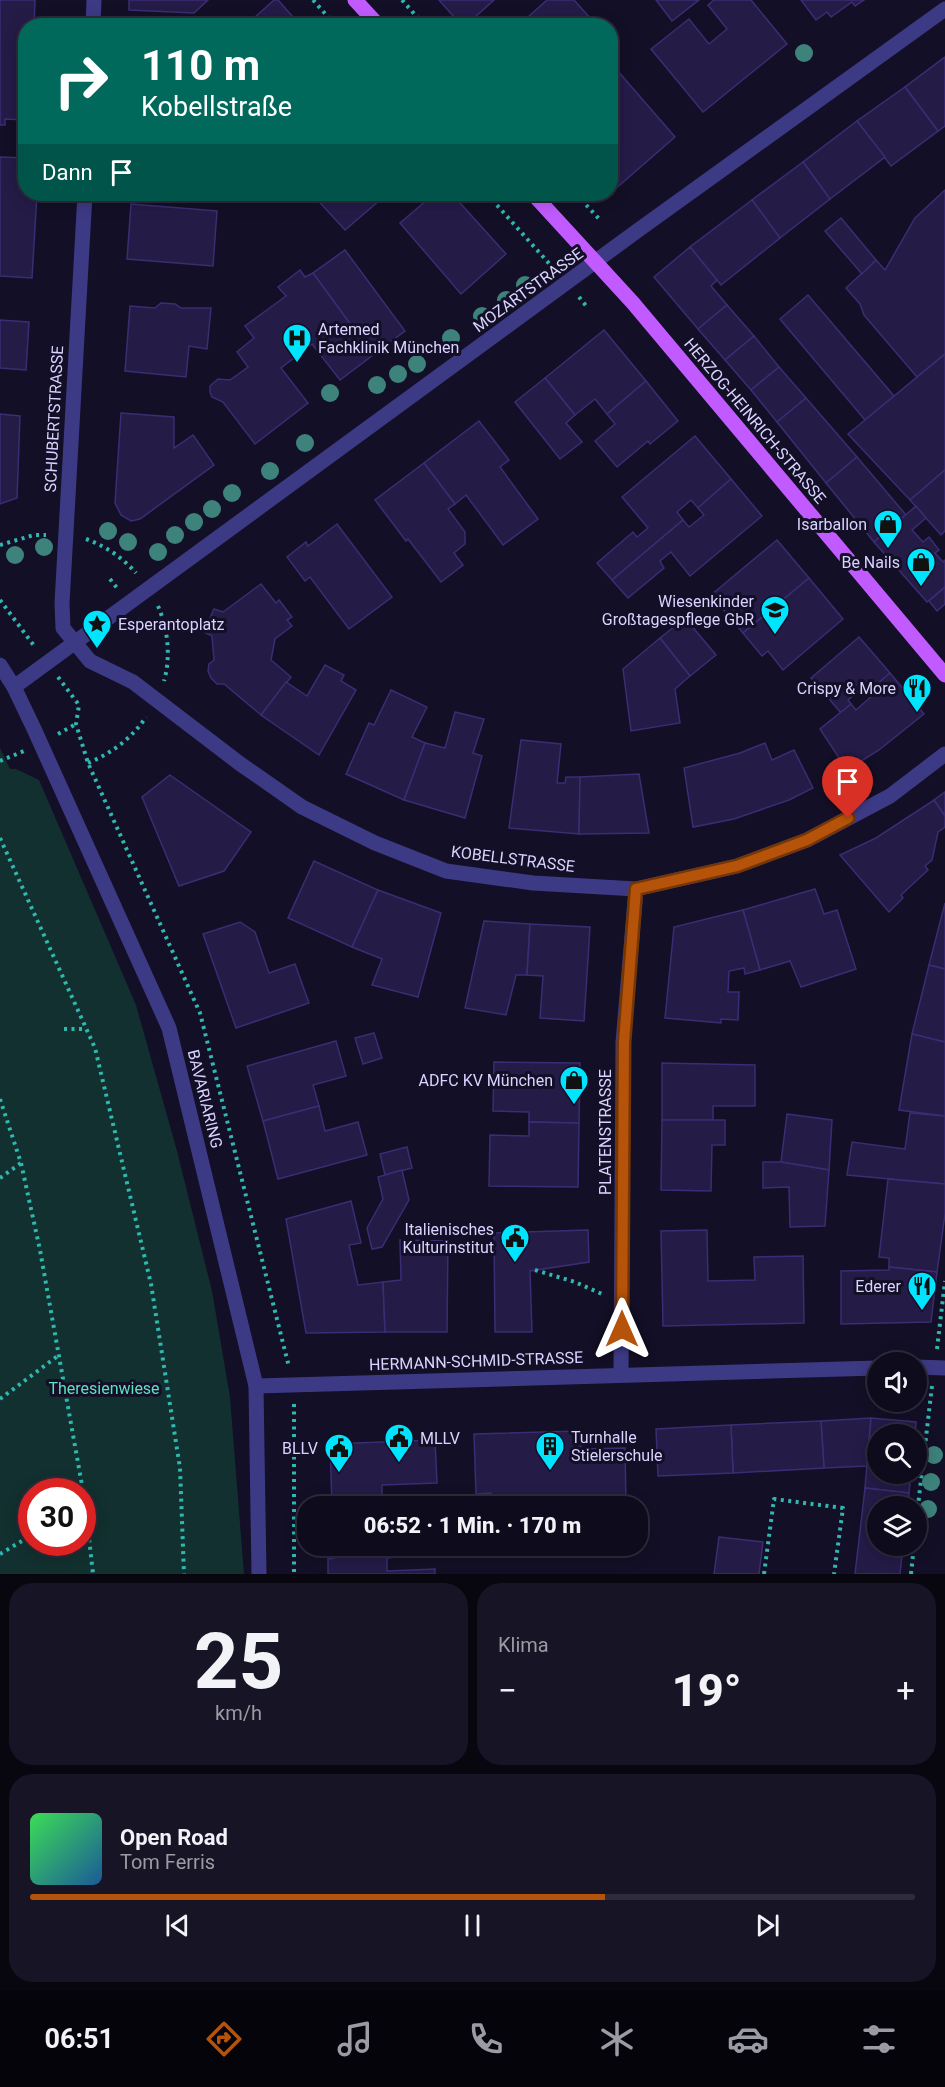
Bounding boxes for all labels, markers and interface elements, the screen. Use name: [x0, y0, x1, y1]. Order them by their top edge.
text: 110 m: [141, 41, 260, 90]
icon: right: [42, 42, 120, 120]
text: Kobellstraße: [141, 91, 292, 123]
icon: arrive: [105, 156, 138, 189]
text: Dann: [42, 160, 93, 185]
street label: MOZARTSTRASSE: [469, 244, 587, 336]
place label: Artemed Fachklinik München: [318, 320, 459, 357]
hospital icon: Artemed Fachklinik München: [281, 322, 313, 364]
street label: HERZOG-HEINRICH-STRASSE: [680, 334, 830, 508]
street label: SCHUBERTSTRASSE: [41, 345, 67, 493]
shop icon: Isarballon: [872, 508, 904, 550]
place label: Isarballon: [797, 515, 867, 534]
shop icon: Be Nails: [905, 546, 937, 588]
place label: Be Nails: [841, 553, 900, 572]
place label: Wiesenkinder Großtagespflege GbR: [602, 592, 755, 629]
school or university icon: Wiesenkinder Großtagespflege GbR: [759, 594, 791, 636]
place icon: Esperantoplatz: [81, 608, 113, 650]
place label: Esperantoplatz: [118, 615, 224, 634]
restaurant icon: Crispy & More: [901, 672, 933, 714]
place label: Crispy & More: [797, 679, 896, 698]
pin: [822, 756, 873, 818]
icon: arrive: [831, 765, 864, 798]
street label: KOBELLSTRASSE: [450, 842, 576, 876]
street label: BAVARIARING: [184, 1048, 226, 1150]
shop icon: ADFC KV München: [558, 1064, 590, 1106]
street label: PLATENSTRASSE: [596, 1069, 615, 1195]
place label: ADFC KV München: [419, 1071, 553, 1090]
place label: Italienisches Kulturinstitut: [403, 1220, 494, 1257]
public building icon: Italienisches Kulturinstitut: [499, 1222, 531, 1264]
restaurant icon: Ederer: [906, 1270, 938, 1312]
place label: Ederer: [855, 1277, 902, 1296]
position arrow: [590, 1297, 654, 1361]
street label: HERMANN-SCHMID-STRASSE: [369, 1348, 583, 1374]
map controls: [867, 1352, 927, 1556]
button: sound: [867, 1352, 927, 1412]
park label: Theresienwiese: [48, 1379, 160, 1398]
public building icon: MLLV: [383, 1422, 415, 1464]
button: search: [867, 1424, 927, 1484]
place label: Turnhalle Stielerschule: [571, 1428, 663, 1465]
place label: MLLV: [420, 1429, 460, 1448]
building icon: Turnhalle Stielerschule: [534, 1430, 566, 1472]
public building icon: BLLV: [323, 1432, 355, 1474]
place label: BLLV: [282, 1439, 318, 1458]
speed limit sign: 30: [18, 1478, 96, 1556]
button: layers: [867, 1496, 927, 1556]
text: 06:52 · 1 Min. · 170 m: [364, 1513, 581, 1538]
text: 25: [194, 1616, 283, 1707]
text: Klima: [498, 1633, 549, 1657]
text: 19°: [672, 1664, 741, 1717]
text: −: [498, 1671, 517, 1710]
text: +: [896, 1671, 915, 1710]
text: km/h: [215, 1701, 262, 1725]
text: Open Road: [120, 1825, 228, 1850]
text: Tom Ferris: [120, 1850, 215, 1874]
icon: previous: [161, 1909, 194, 1942]
icon: pause: [456, 1909, 489, 1942]
icon: next: [751, 1909, 784, 1942]
icon: directions: [203, 2018, 245, 2060]
icon: music: [334, 2018, 376, 2060]
icon: phone: [465, 2018, 507, 2060]
icon: climate: [596, 2018, 638, 2060]
icon: car: [727, 2018, 769, 2060]
icon: filters: [858, 2018, 900, 2060]
text: 06:51: [45, 2023, 114, 2055]

